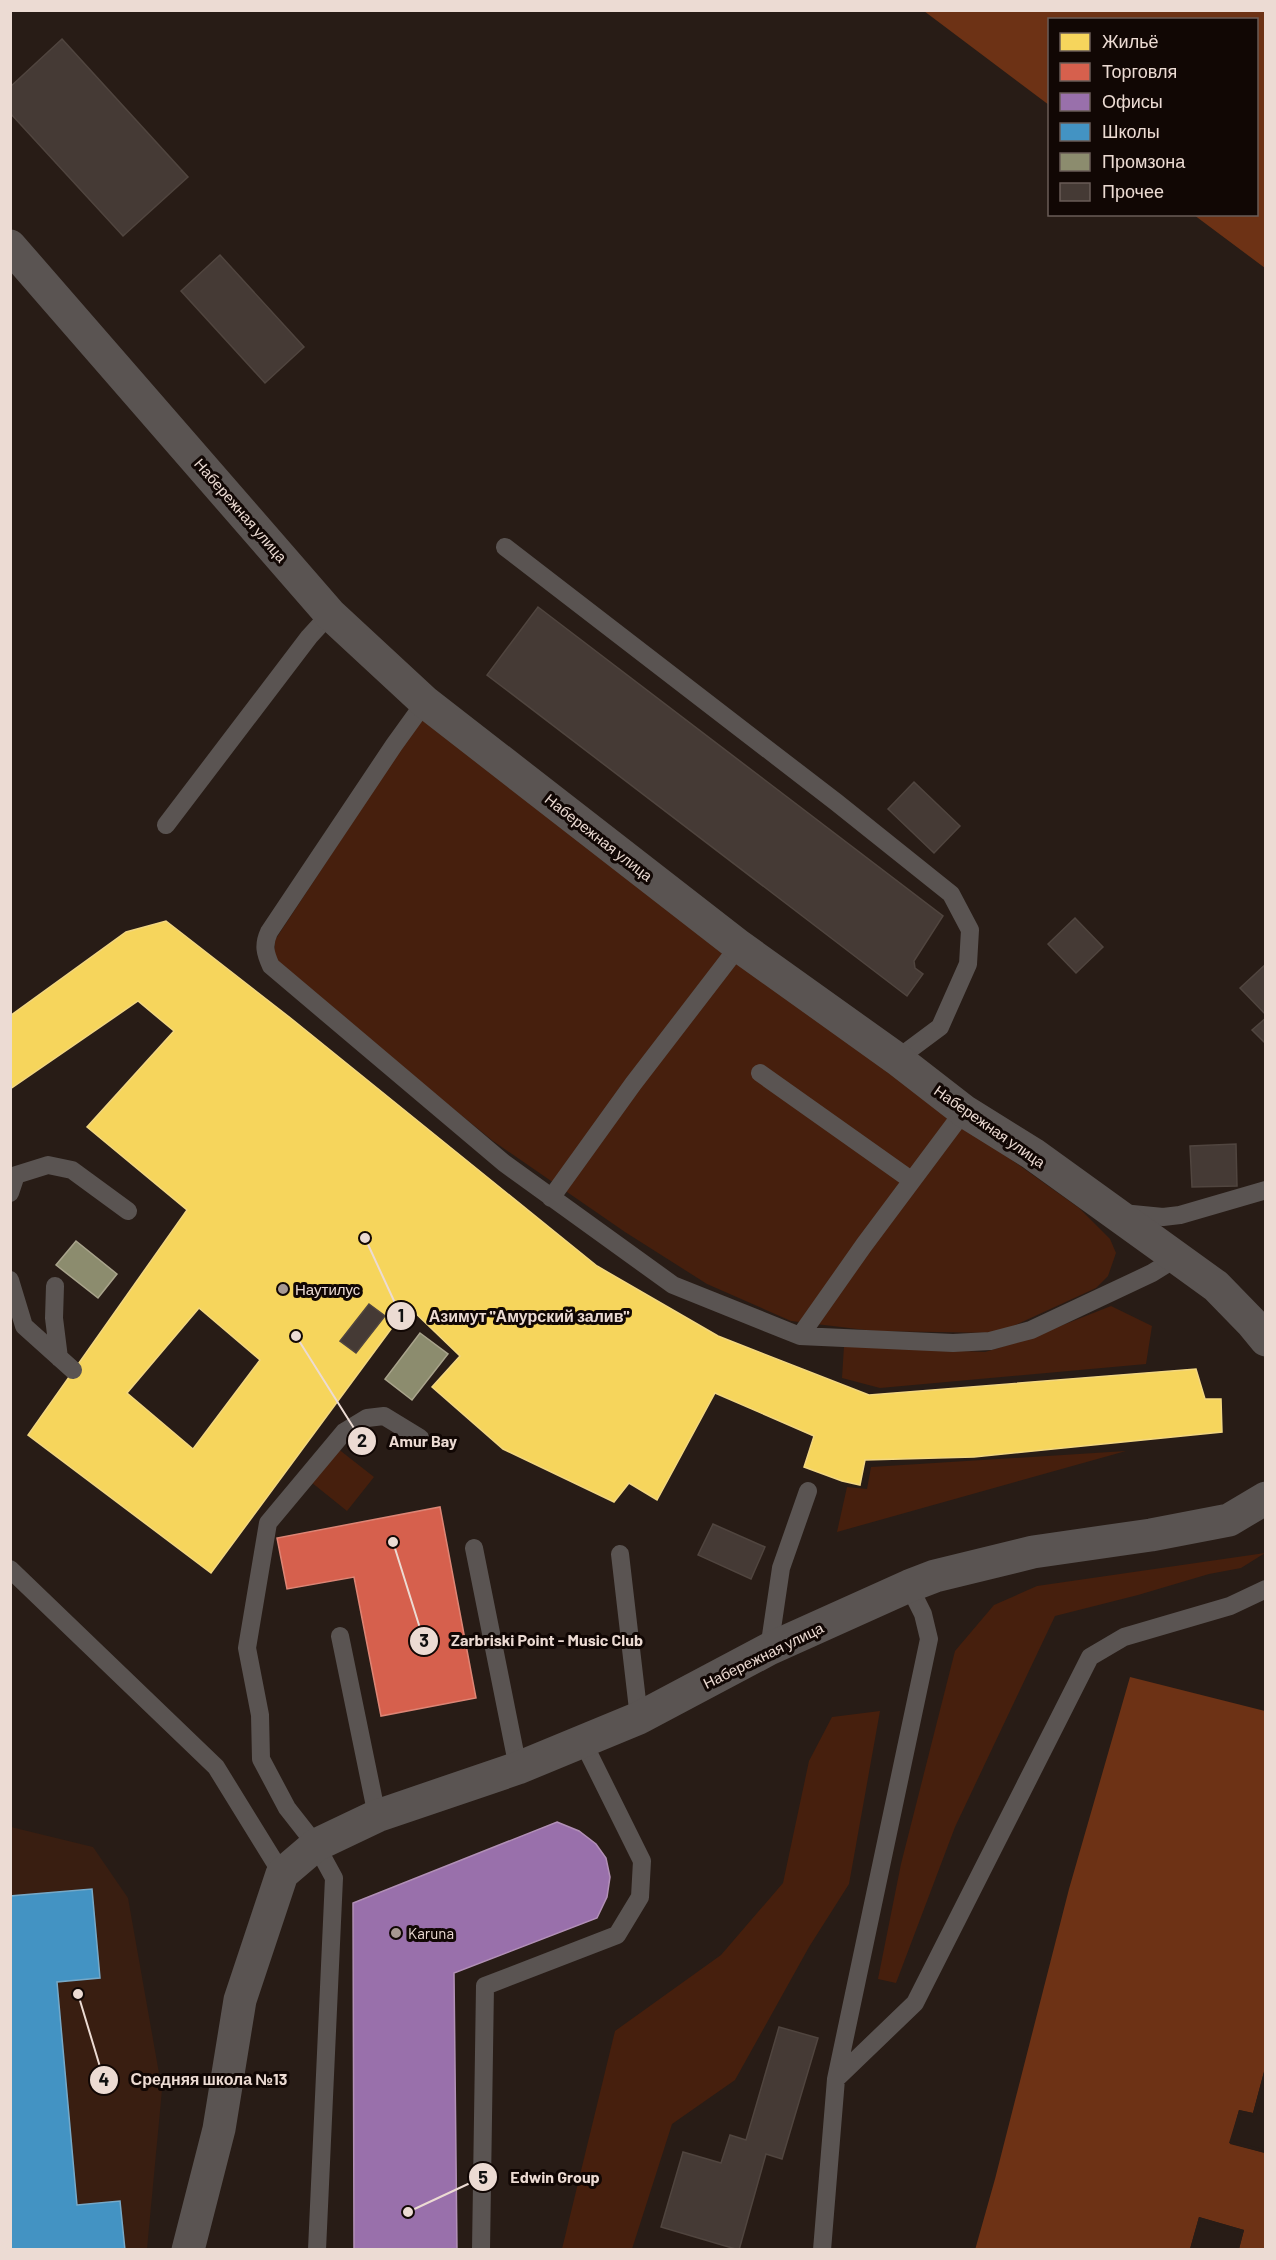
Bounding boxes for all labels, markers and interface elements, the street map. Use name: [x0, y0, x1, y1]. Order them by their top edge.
legend: [1048, 18, 1258, 216]
text: Жильё: [1102, 30, 1159, 52]
text: Торговля: [1102, 60, 1177, 82]
text: Офисы: [1102, 90, 1163, 112]
text: Школы: [1102, 120, 1160, 142]
text: Промзона: [1102, 150, 1186, 172]
text: Прочее: [1102, 180, 1164, 202]
street label: Набережная улица: [191, 454, 291, 566]
street label: Набережная улица: [542, 789, 657, 885]
street label: Набережная улица: [931, 1081, 1050, 1171]
place label: Наутилус: [295, 1280, 361, 1298]
marker: Наутилус: [276, 1282, 290, 1296]
callout: Азимут "Амурский залив": [386, 1299, 641, 1333]
text: 1: [398, 1304, 404, 1326]
text: Азимут "Амурский залив": [429, 1306, 629, 1325]
callout: Amur Bay: [347, 1424, 469, 1458]
text: 2: [357, 1429, 367, 1451]
text: Amur Bay: [389, 1431, 457, 1450]
street label: Набережная улица: [700, 1618, 827, 1692]
callout: Zarbriski Point - Music Club: [409, 1624, 655, 1658]
text: 3: [419, 1629, 429, 1651]
text: Zarbriski Point - Music Club: [451, 1630, 643, 1649]
place label: Karuna: [408, 1924, 454, 1942]
marker: Karuna: [389, 1926, 403, 1940]
callout: Средняя школа №13: [89, 2063, 299, 2097]
text: 4: [99, 2068, 110, 2090]
text: Средняя школа №13: [131, 2069, 287, 2088]
callout: Edwin Group: [468, 2160, 611, 2194]
text: 5: [478, 2166, 488, 2188]
text: Edwin Group: [510, 2167, 600, 2186]

